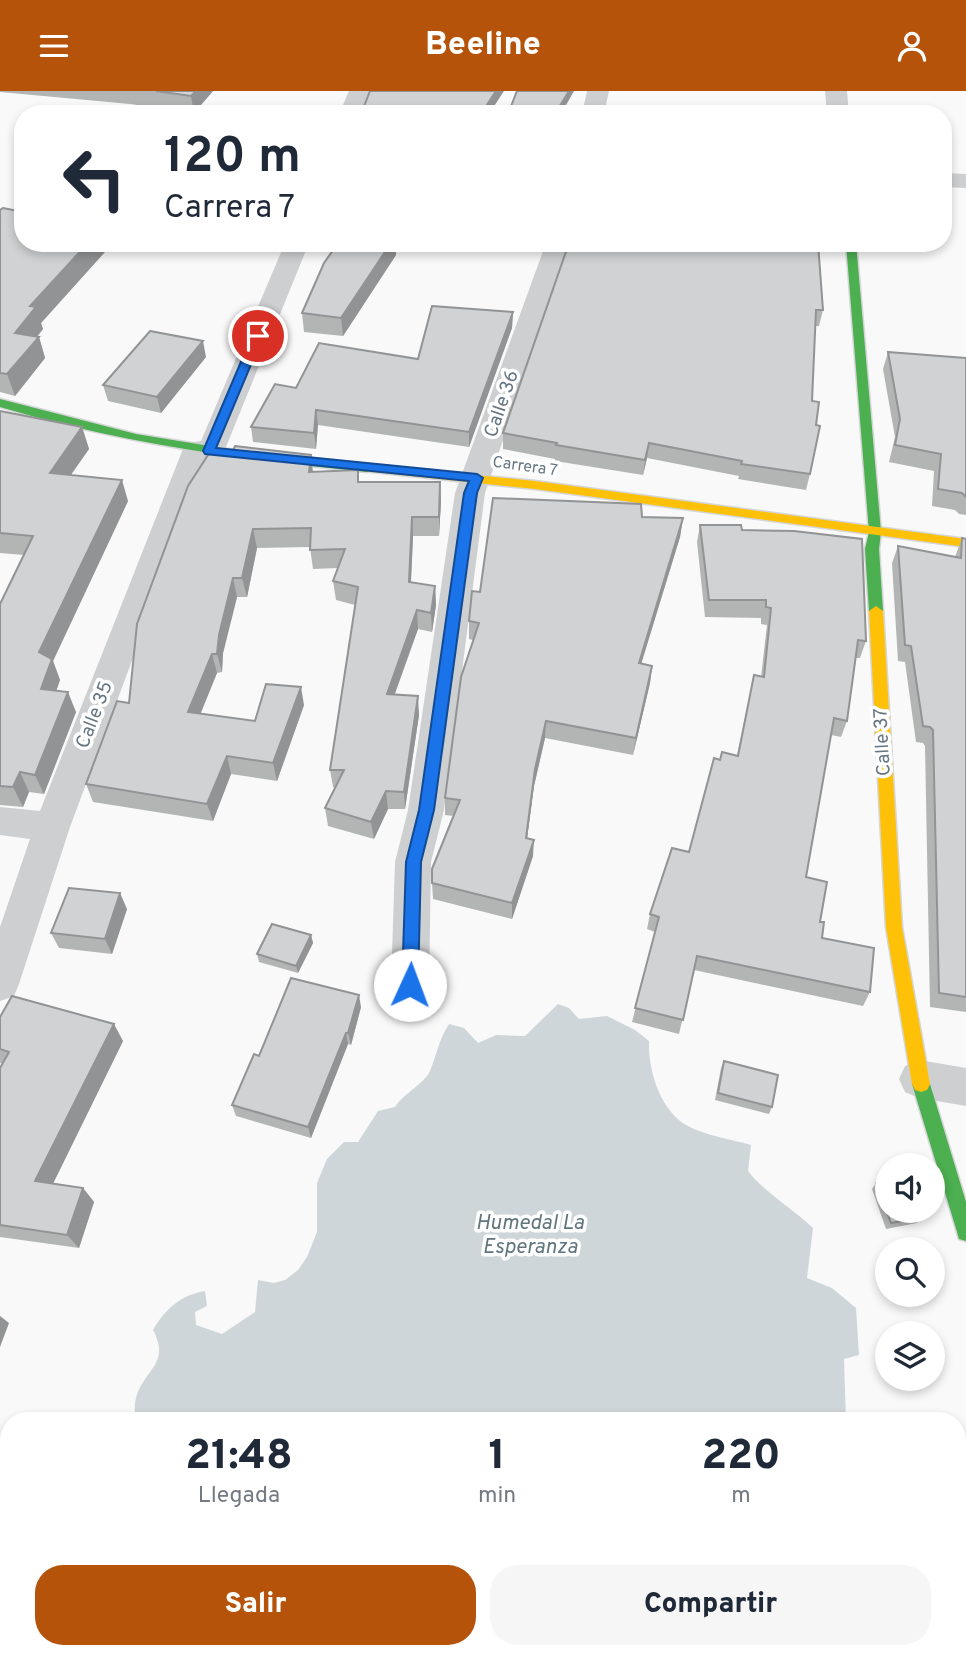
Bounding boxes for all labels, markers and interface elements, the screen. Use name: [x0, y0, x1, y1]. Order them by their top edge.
text: Beeline: [425, 26, 541, 66]
icon: menu: [35, 27, 73, 65]
icon: person: [893, 27, 931, 65]
text: 120 m: [164, 128, 301, 190]
icon: left: [49, 133, 140, 224]
text: Carrera 7: [164, 189, 295, 229]
pin: [228, 306, 288, 366]
icon: arrive: [239, 317, 277, 355]
street label: Calle 36: [479, 367, 525, 441]
street label: Carrera 7: [491, 453, 559, 481]
street label: Calle 35: [71, 678, 119, 752]
street label: Calle 37: [869, 707, 897, 777]
position arrow: [373, 948, 447, 1022]
map controls: [875, 1153, 945, 1391]
button: sound: [875, 1153, 945, 1223]
water label: Humedal La Esperanza: [476, 1210, 584, 1261]
button: search: [875, 1237, 945, 1307]
button: layers: [875, 1321, 945, 1391]
text: 21:48: [185, 1431, 293, 1484]
text: 1: [488, 1431, 506, 1484]
text: 220: [702, 1431, 781, 1484]
text: Llegada: [198, 1482, 280, 1511]
text: min: [478, 1482, 516, 1511]
text: m: [731, 1482, 751, 1511]
button: Salir: [35, 1565, 476, 1645]
button: Compartir: [490, 1565, 931, 1645]

